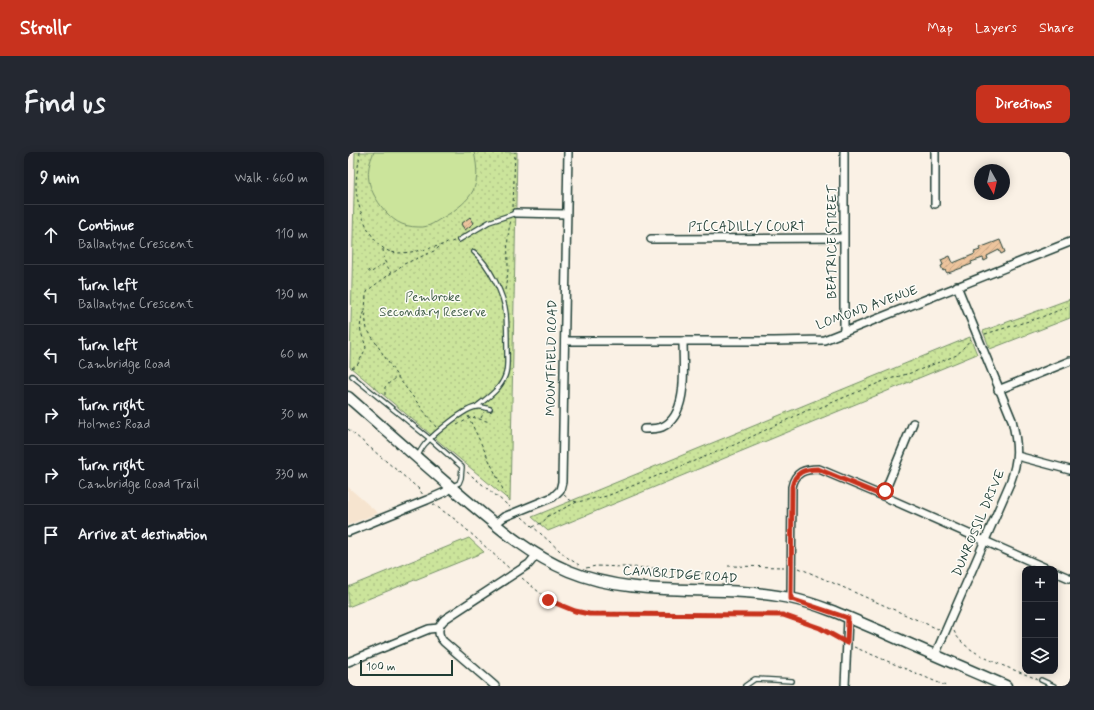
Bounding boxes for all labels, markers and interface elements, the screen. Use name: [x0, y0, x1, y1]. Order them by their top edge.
text: Strollr: [20, 16, 71, 41]
text: Map: [927, 19, 953, 37]
text: Layers: [975, 19, 1017, 37]
text: Share: [1039, 19, 1074, 37]
button: Directions: [976, 85, 1070, 123]
text: Find us: [24, 86, 105, 123]
north arrow: [974, 164, 1010, 200]
text: 9 min: [40, 167, 80, 189]
text: Walk · 660 m: [234, 170, 308, 187]
street label: BEATRICE STREET: [824, 184, 841, 299]
text: Continue: [78, 216, 134, 236]
street label: PICCADILLY COURT: [688, 219, 806, 236]
icon: ahead: [40, 224, 62, 246]
text: 110 m: [275, 226, 308, 243]
text: Ballantyne Crescent: [78, 236, 194, 253]
text: Turn left: [78, 276, 138, 296]
street label: LOMOND AVENUE: [814, 282, 921, 334]
icon: left: [40, 284, 62, 306]
text: 130 m: [275, 286, 308, 303]
park label: Pembroke Secondary Reserve: [379, 289, 487, 321]
text: Ballantyne Crescent: [78, 296, 194, 313]
street label: MOUNTFIELD ROAD: [542, 300, 562, 416]
text: Turn left: [78, 336, 138, 356]
icon: left: [40, 344, 62, 366]
text: 60 m: [280, 346, 308, 363]
text: Cambridge Road: [78, 356, 170, 373]
text: Turn right: [78, 396, 145, 416]
icon: right: [40, 404, 62, 426]
text: 30 m: [281, 406, 308, 423]
text: Holmes Road: [78, 416, 150, 433]
text: Turn right: [78, 456, 145, 476]
icon: right: [40, 464, 62, 486]
text: 330 m: [275, 466, 308, 483]
street label: DUNROSSIL DRIVE: [949, 467, 1009, 579]
text: Cambridge Road Trail: [78, 476, 199, 493]
route start: [876, 482, 894, 500]
icon: arrive: [40, 524, 62, 546]
text: Arrive at destination: [78, 525, 207, 545]
street label: CAMBRIDGE ROAD: [622, 563, 738, 587]
map controls: [1022, 566, 1058, 674]
button: +: [1022, 566, 1058, 602]
route end: [539, 591, 557, 609]
button: −: [1022, 602, 1058, 638]
button: layers: [1022, 638, 1058, 674]
scale bar: [360, 658, 453, 677]
text: 100 m: [366, 660, 396, 674]

